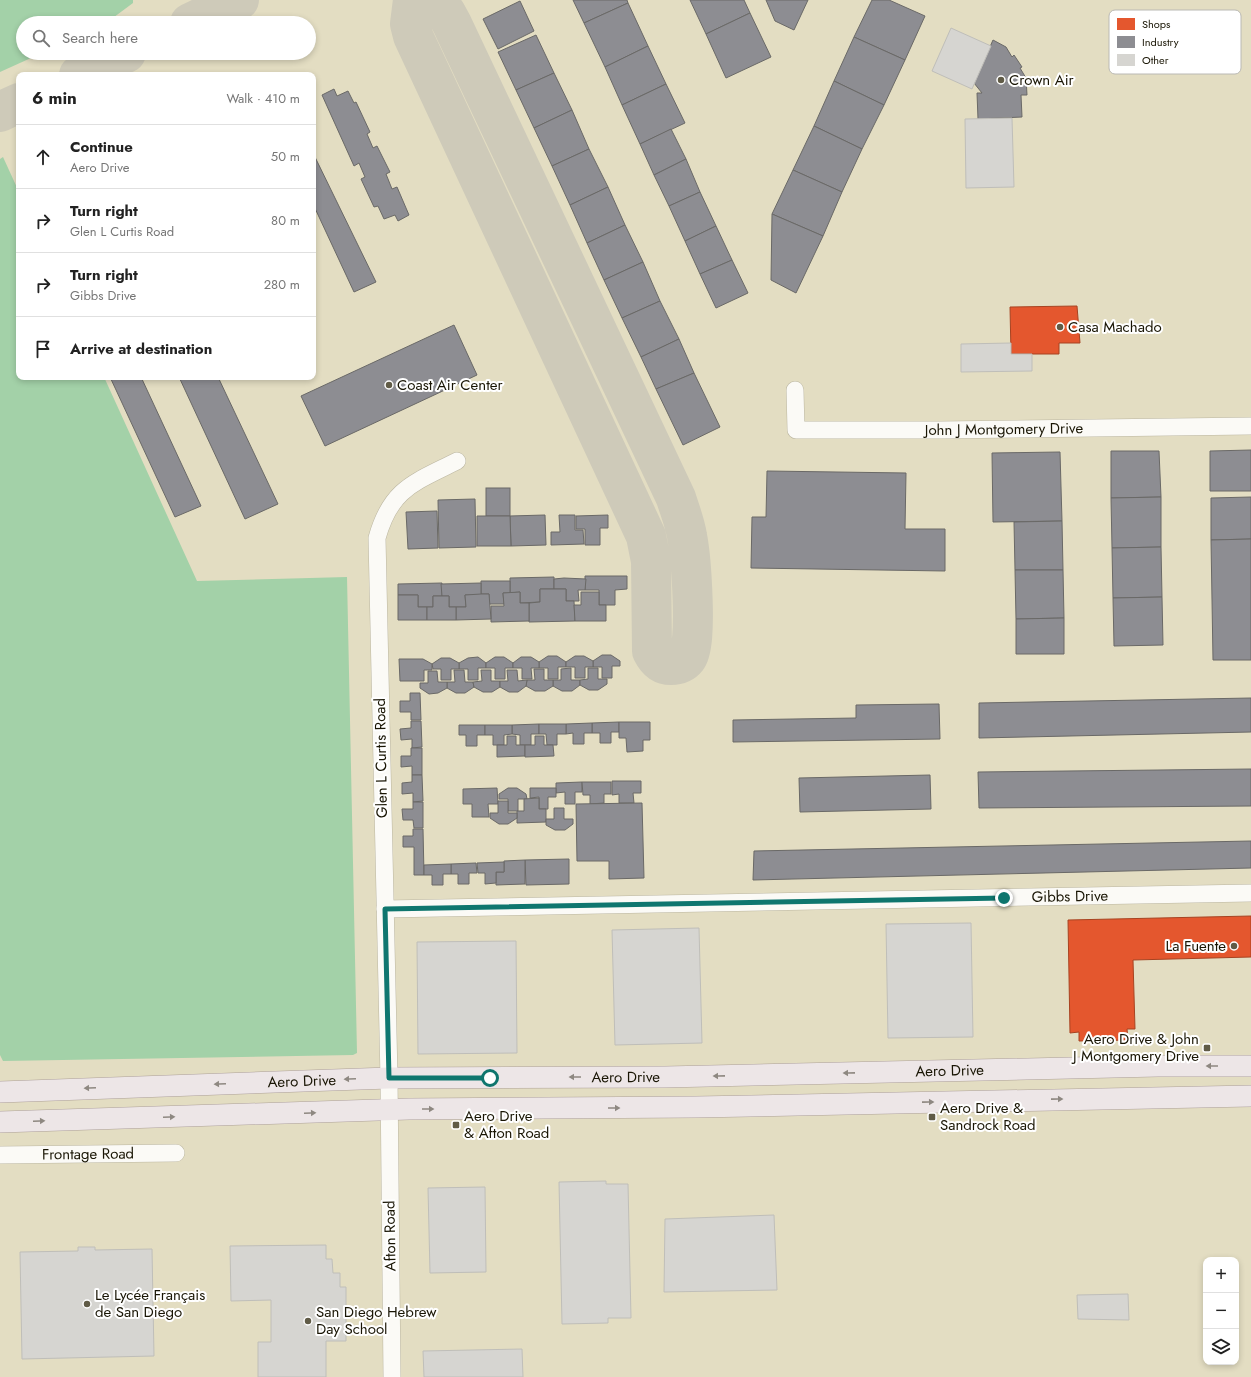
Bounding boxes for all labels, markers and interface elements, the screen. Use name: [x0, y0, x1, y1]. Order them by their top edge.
legend: [1109, 10, 1241, 74]
search box: [16, 16, 316, 60]
text: Shops: [1142, 16, 1171, 32]
icon: search: [30, 27, 52, 49]
text: Search here: [62, 27, 138, 49]
text: Industry: [1142, 34, 1179, 50]
text: Other: [1142, 52, 1169, 68]
place label: Crown Air: [1009, 69, 1075, 91]
marker: Crown Air: [996, 75, 1006, 85]
text: 6 min: [32, 86, 77, 110]
text: Walk · 410 m: [226, 89, 300, 108]
text: Continue: [70, 136, 133, 158]
icon: ahead: [32, 146, 54, 168]
text: 50 m: [271, 147, 300, 166]
text: Aero Drive: [70, 158, 129, 177]
text: Turn right: [70, 200, 138, 222]
icon: right: [32, 210, 54, 232]
text: 80 m: [271, 211, 300, 230]
text: Glen L Curtis Road: [70, 222, 174, 241]
text: Turn right: [70, 264, 138, 286]
icon: right: [32, 274, 54, 296]
text: 280 m: [264, 275, 300, 294]
text: Gibbs Drive: [70, 286, 136, 305]
place label: Casa Machado: [1068, 316, 1162, 338]
marker: Casa Machado: [1055, 322, 1065, 332]
icon: arrive: [32, 338, 54, 360]
text: Arrive at destination: [70, 338, 212, 360]
place label: Coast Air Center: [397, 374, 503, 396]
marker: Coast Air Center: [384, 380, 394, 390]
street label: John J Montgomery Drive: [923, 417, 1084, 441]
street label: Glen L Curtis Road: [369, 698, 393, 818]
street label: Gibbs Drive: [1031, 885, 1109, 908]
route end: [995, 889, 1013, 907]
place label: La Fuente: [1166, 935, 1226, 957]
marker: La Fuente: [1229, 941, 1239, 951]
place label: Aero Drive & John J Montgomery Drive: [1071, 1028, 1199, 1067]
marker: Aero Drive & John J Montgomery Drive: [1202, 1043, 1212, 1053]
street label: Aero Drive: [915, 1059, 985, 1082]
one-way arrow: [1205, 1063, 1218, 1069]
street label: Aero Drive: [591, 1066, 660, 1088]
street label: Aero Drive: [267, 1069, 337, 1093]
route start: [481, 1069, 499, 1087]
one-way arrow: [842, 1070, 855, 1076]
one-way arrow: [712, 1073, 725, 1079]
one-way arrow: [568, 1074, 581, 1080]
one-way arrow: [343, 1076, 356, 1082]
one-way arrow: [213, 1081, 226, 1087]
one-way arrow: [84, 1085, 96, 1092]
one-way arrow: [1051, 1096, 1064, 1102]
place label: Aero Drive & Sandrock Road: [940, 1097, 1036, 1136]
one-way arrow: [921, 1099, 934, 1105]
place label: Aero Drive & Afton Road: [464, 1105, 549, 1144]
one-way arrow: [608, 1105, 621, 1111]
one-way arrow: [422, 1106, 435, 1112]
one-way arrow: [304, 1110, 317, 1116]
marker: Aero Drive & Sandrock Road: [927, 1112, 937, 1122]
one-way arrow: [163, 1114, 176, 1120]
one-way arrow: [33, 1118, 46, 1124]
marker: Aero Drive & Afton Road: [451, 1120, 461, 1130]
street label: Frontage Road: [42, 1142, 134, 1166]
street label: Afton Road: [378, 1200, 402, 1272]
map controls: [1203, 1257, 1239, 1365]
button: +: [1203, 1257, 1239, 1293]
place label: Le Lycée Français de San Diego: [95, 1284, 205, 1323]
button: −: [1203, 1293, 1239, 1329]
marker: Le Lycée Français de San Diego: [82, 1299, 92, 1309]
place label: San Diego Hebrew Day School: [316, 1301, 437, 1340]
marker: San Diego Hebrew Day School: [303, 1316, 313, 1326]
button: layers: [1203, 1329, 1239, 1365]

